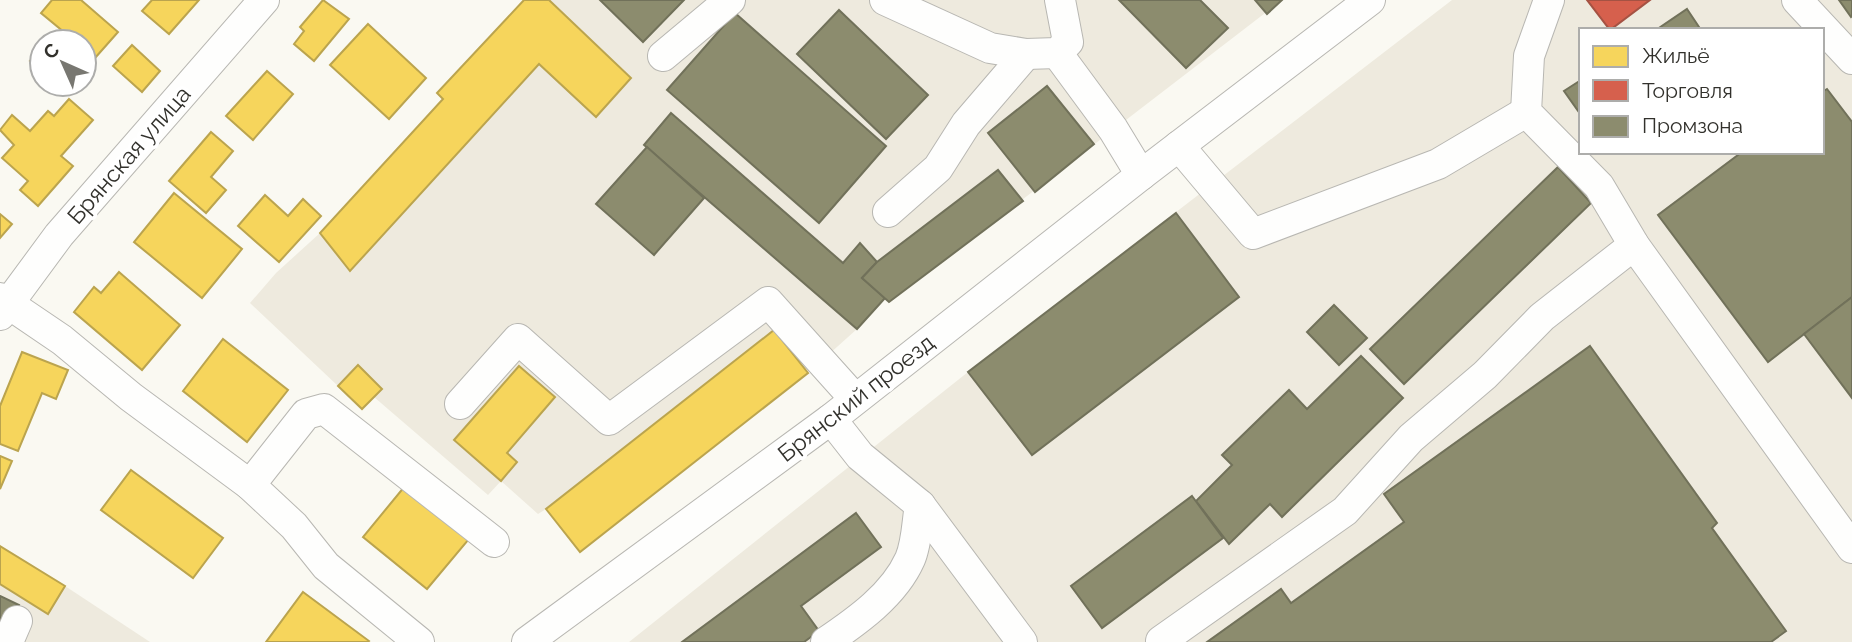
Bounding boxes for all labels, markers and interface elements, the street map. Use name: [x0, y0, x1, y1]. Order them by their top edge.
north arrow: [28, 28, 98, 98]
legend: [1579, 28, 1824, 154]
text: С: [39, 39, 63, 63]
text: Жильё: [1642, 43, 1710, 68]
text: Торговля: [1642, 78, 1733, 103]
street label: Брянская улица: [61, 80, 196, 229]
text: Промзона: [1642, 113, 1743, 138]
street label: Брянский проезд: [772, 328, 939, 467]

